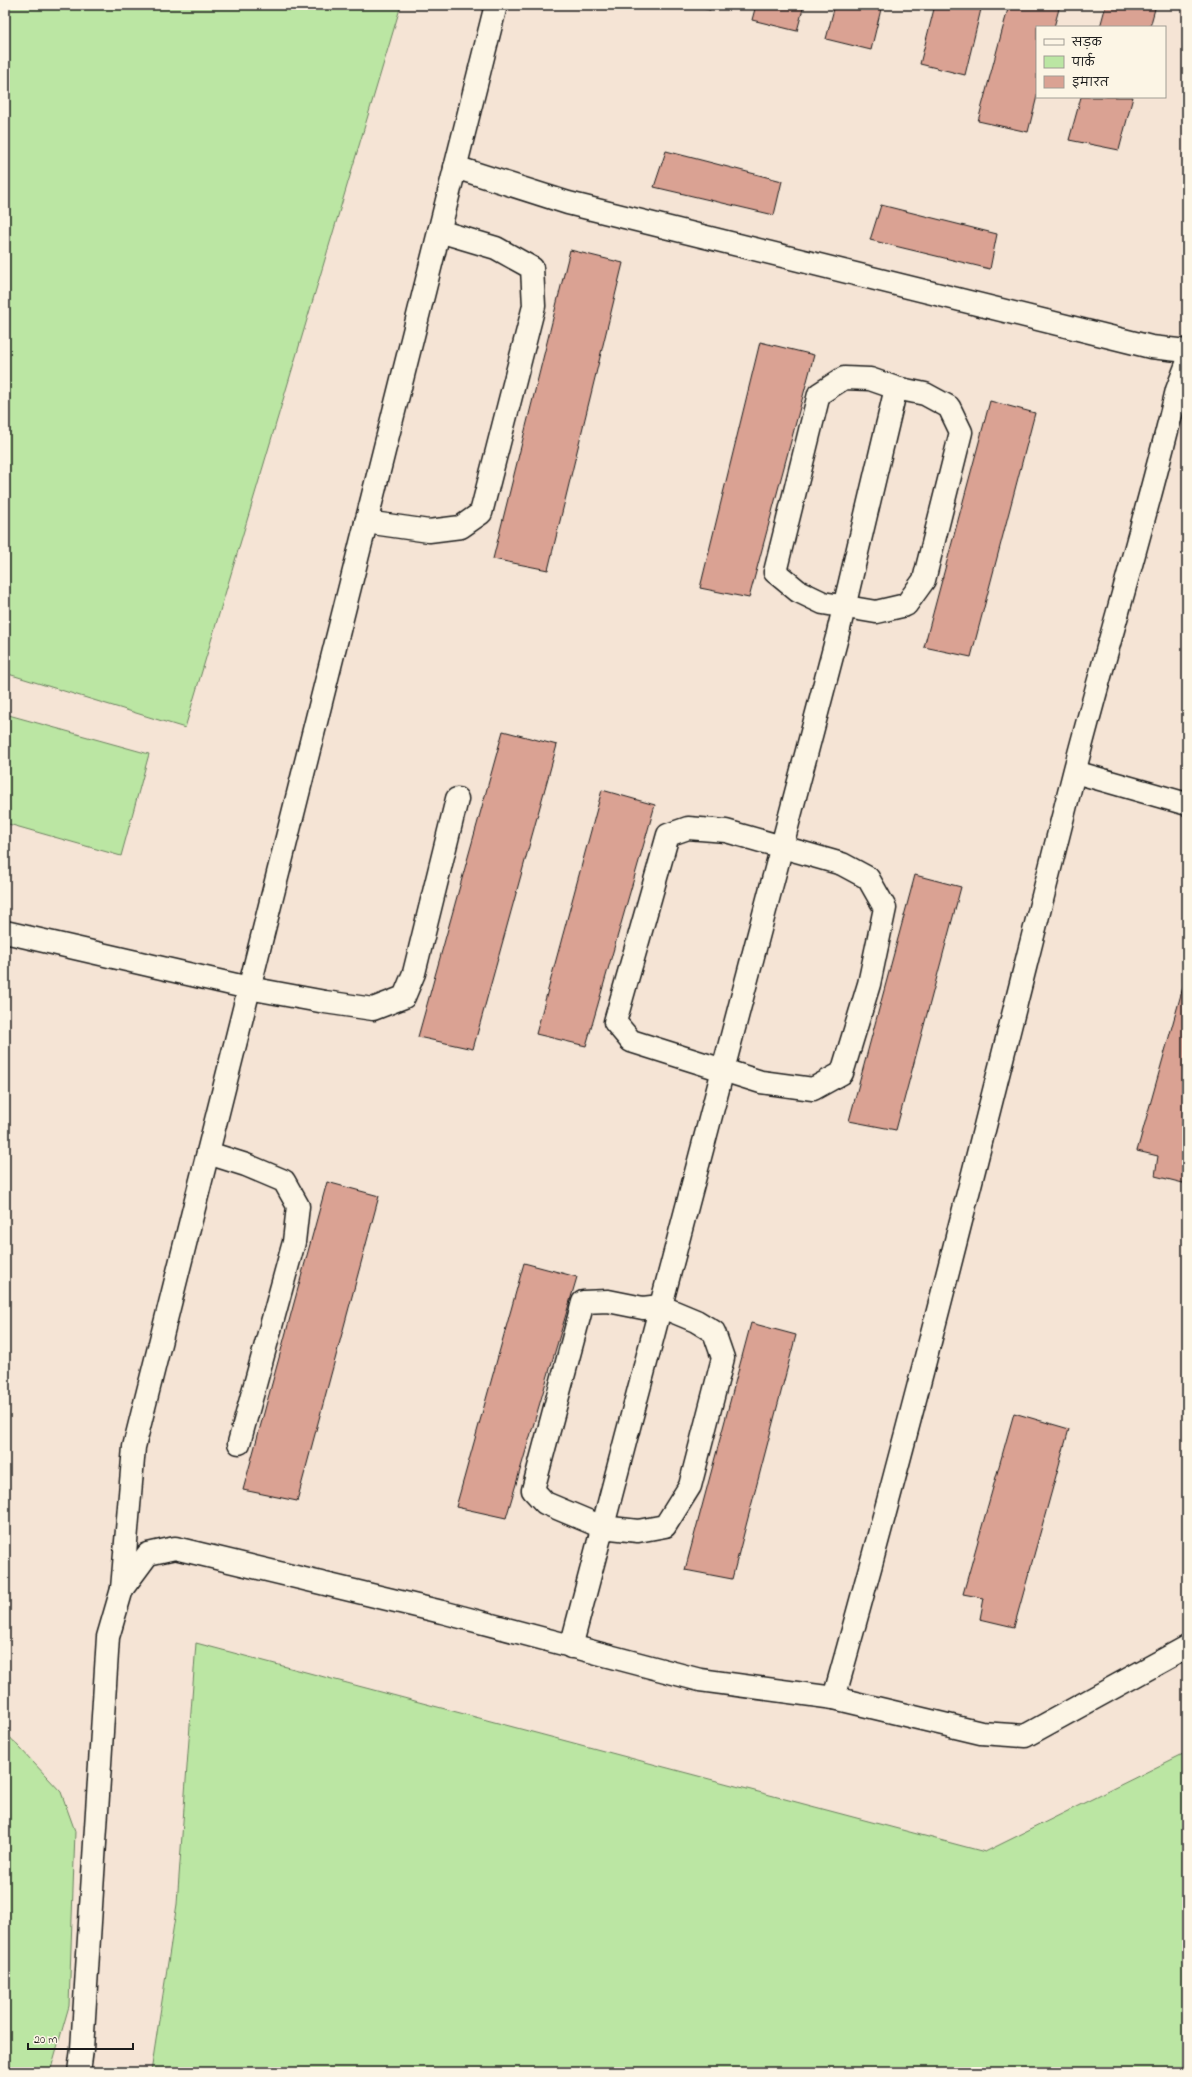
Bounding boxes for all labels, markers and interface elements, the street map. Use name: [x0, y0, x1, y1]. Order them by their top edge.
legend: [1036, 26, 1166, 98]
text: सड़क: [1071, 34, 1103, 52]
text: पार्क: [1071, 52, 1096, 72]
text: इमारत: [1072, 74, 1110, 92]
scale bar: [28, 2025, 133, 2051]
text: 20 m: [34, 2031, 57, 2049]

